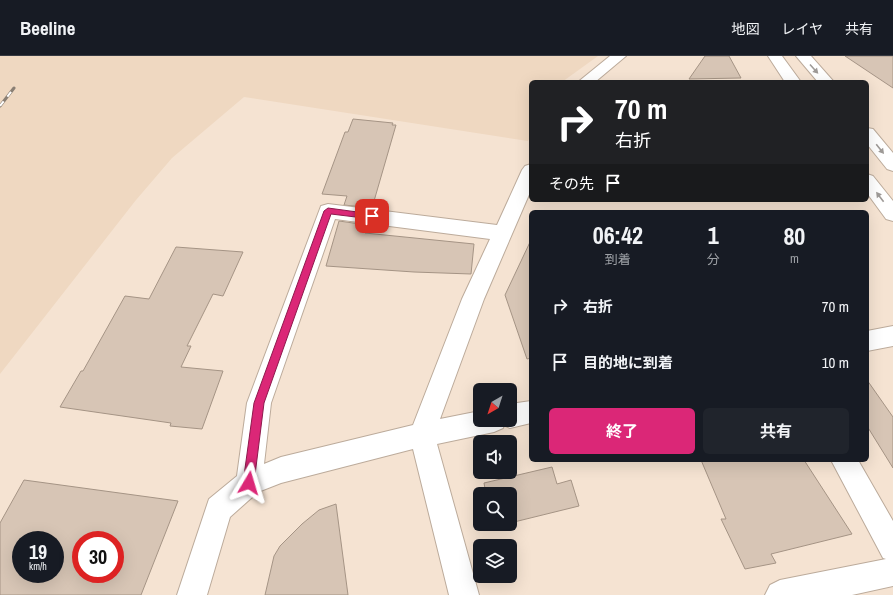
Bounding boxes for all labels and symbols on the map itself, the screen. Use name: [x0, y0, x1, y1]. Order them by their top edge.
one-way arrow: [810, 64, 819, 74]
one-way arrow: [876, 143, 884, 154]
one-way arrow: [876, 192, 884, 203]
pin: [355, 199, 389, 233]
north arrow: [473, 383, 517, 427]
position arrow: [228, 462, 270, 504]
speed limit sign: 30: [72, 531, 124, 583]

